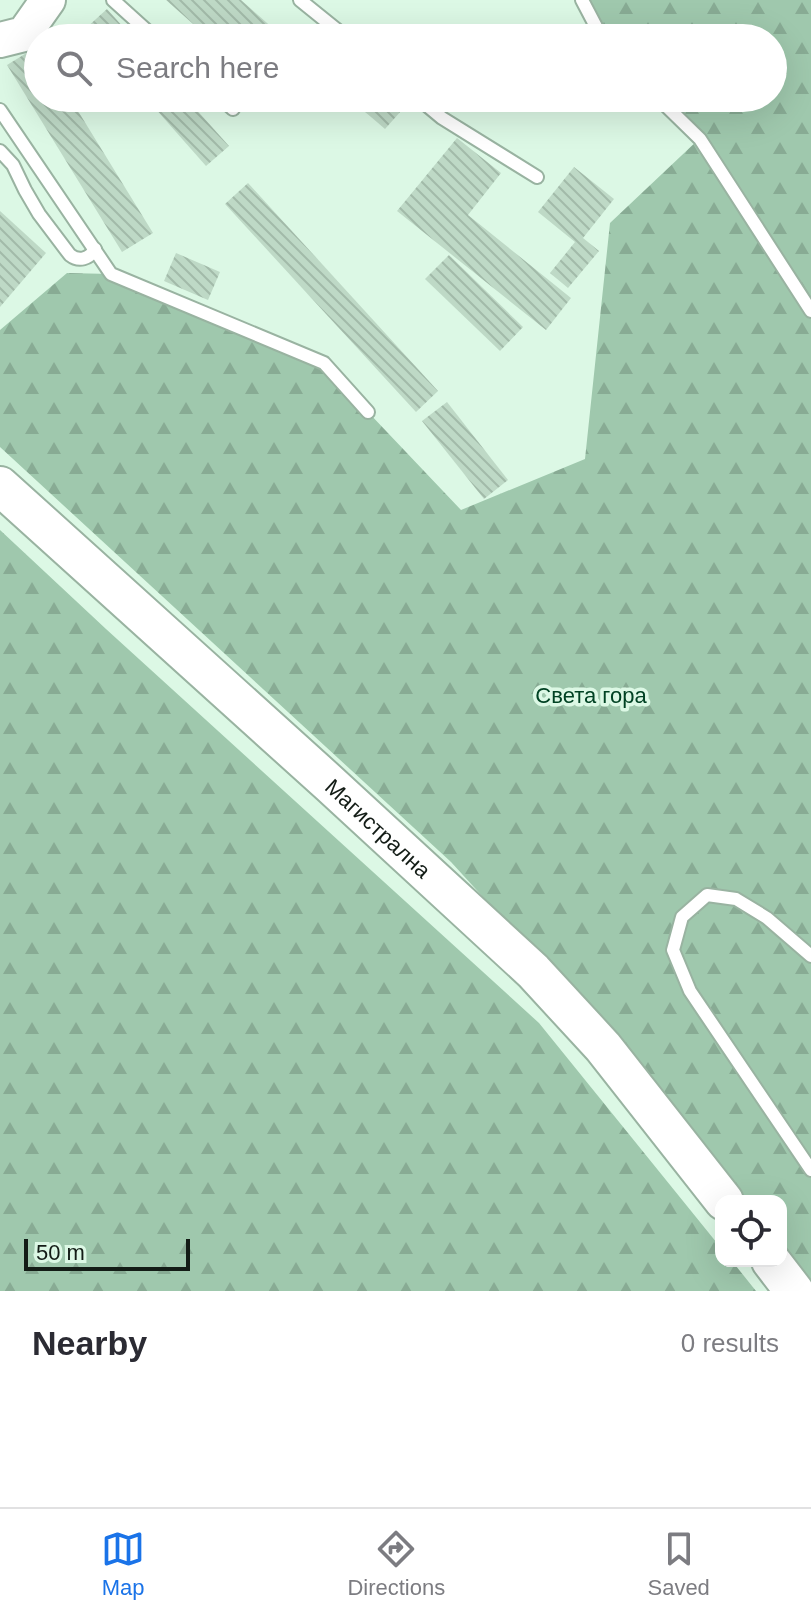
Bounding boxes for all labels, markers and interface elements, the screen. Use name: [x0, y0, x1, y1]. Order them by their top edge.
search box: [24, 24, 787, 112]
icon: search: [52, 46, 96, 90]
text: Search here: [116, 51, 279, 84]
park label: Света гора: [535, 683, 647, 708]
street label: Магистрална: [320, 774, 436, 883]
map controls: [715, 1195, 787, 1267]
button: locate: [715, 1195, 787, 1267]
scale bar: [24, 1235, 190, 1271]
text: 50 m: [36, 1240, 85, 1265]
text: Nearby: [32, 1324, 147, 1362]
text: 0 results: [681, 1328, 779, 1358]
tab: Map: [101, 1527, 145, 1601]
tab: Directions: [347, 1527, 445, 1601]
tab: Saved: [647, 1527, 710, 1601]

